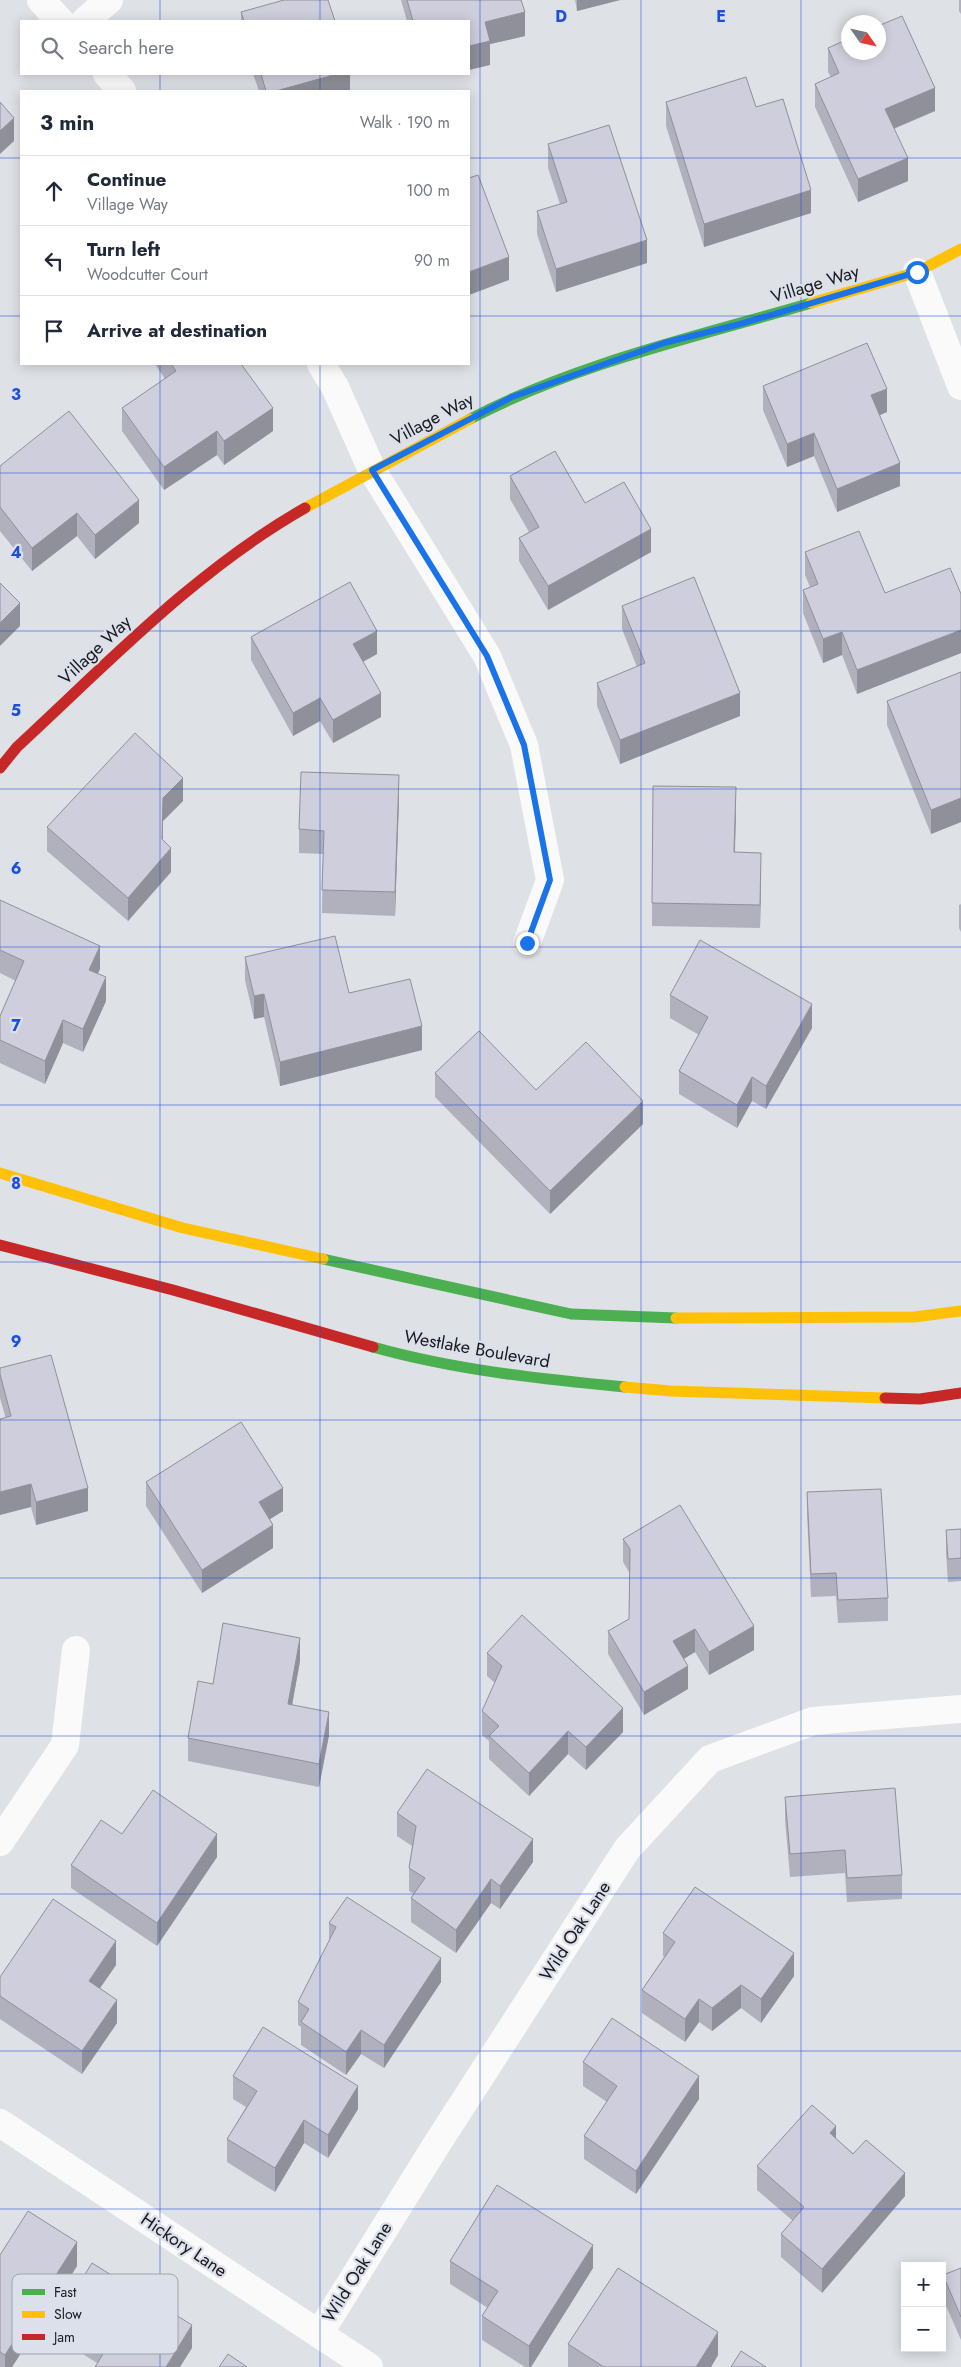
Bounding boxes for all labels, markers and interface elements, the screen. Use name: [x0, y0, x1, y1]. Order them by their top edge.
text: D: [555, 5, 567, 28]
text: E: [716, 5, 726, 28]
north arrow: [841, 15, 886, 60]
search box: [20, 20, 470, 75]
icon: search: [38, 34, 66, 62]
text: Search here: [78, 34, 174, 61]
text: 3 min: [40, 108, 94, 138]
text: Walk · 190 m: [360, 111, 450, 134]
text: Continue: [87, 166, 166, 193]
icon: ahead: [40, 177, 68, 205]
text: 100 m: [406, 179, 450, 202]
text: Village Way: [87, 193, 168, 216]
text: Turn left: [87, 236, 160, 263]
icon: left: [40, 247, 68, 275]
text: 90 m: [414, 249, 450, 272]
street label: Village Way: [768, 258, 862, 310]
route start: [906, 261, 929, 284]
text: Woodcutter Court: [87, 263, 208, 286]
icon: arrive: [40, 317, 68, 345]
text: Arrive at destination: [87, 317, 267, 344]
text: 3: [11, 383, 21, 406]
street label: Village Way: [386, 386, 478, 452]
text: 4: [10, 541, 22, 564]
street label: Village Way: [53, 609, 137, 691]
text: 5: [11, 699, 21, 722]
text: 6: [11, 857, 21, 880]
route end: [516, 932, 539, 955]
text: 7: [11, 1014, 21, 1037]
text: 8: [11, 1172, 21, 1195]
street label: Westlake Boulevard: [402, 1323, 552, 1375]
text: 9: [11, 1330, 21, 1353]
street label: Wild Oak Lane: [533, 1876, 617, 1986]
street label: Hickory Lane: [136, 2206, 232, 2284]
street label: Wild Oak Lane: [316, 2217, 398, 2327]
map controls: [901, 2262, 946, 2352]
button: +: [901, 2262, 946, 2307]
legend: [12, 2274, 178, 2354]
text: Fast: [54, 2282, 77, 2302]
text: Slow: [54, 2304, 82, 2324]
button: −: [901, 2307, 946, 2352]
text: Jam: [52, 2327, 75, 2347]

